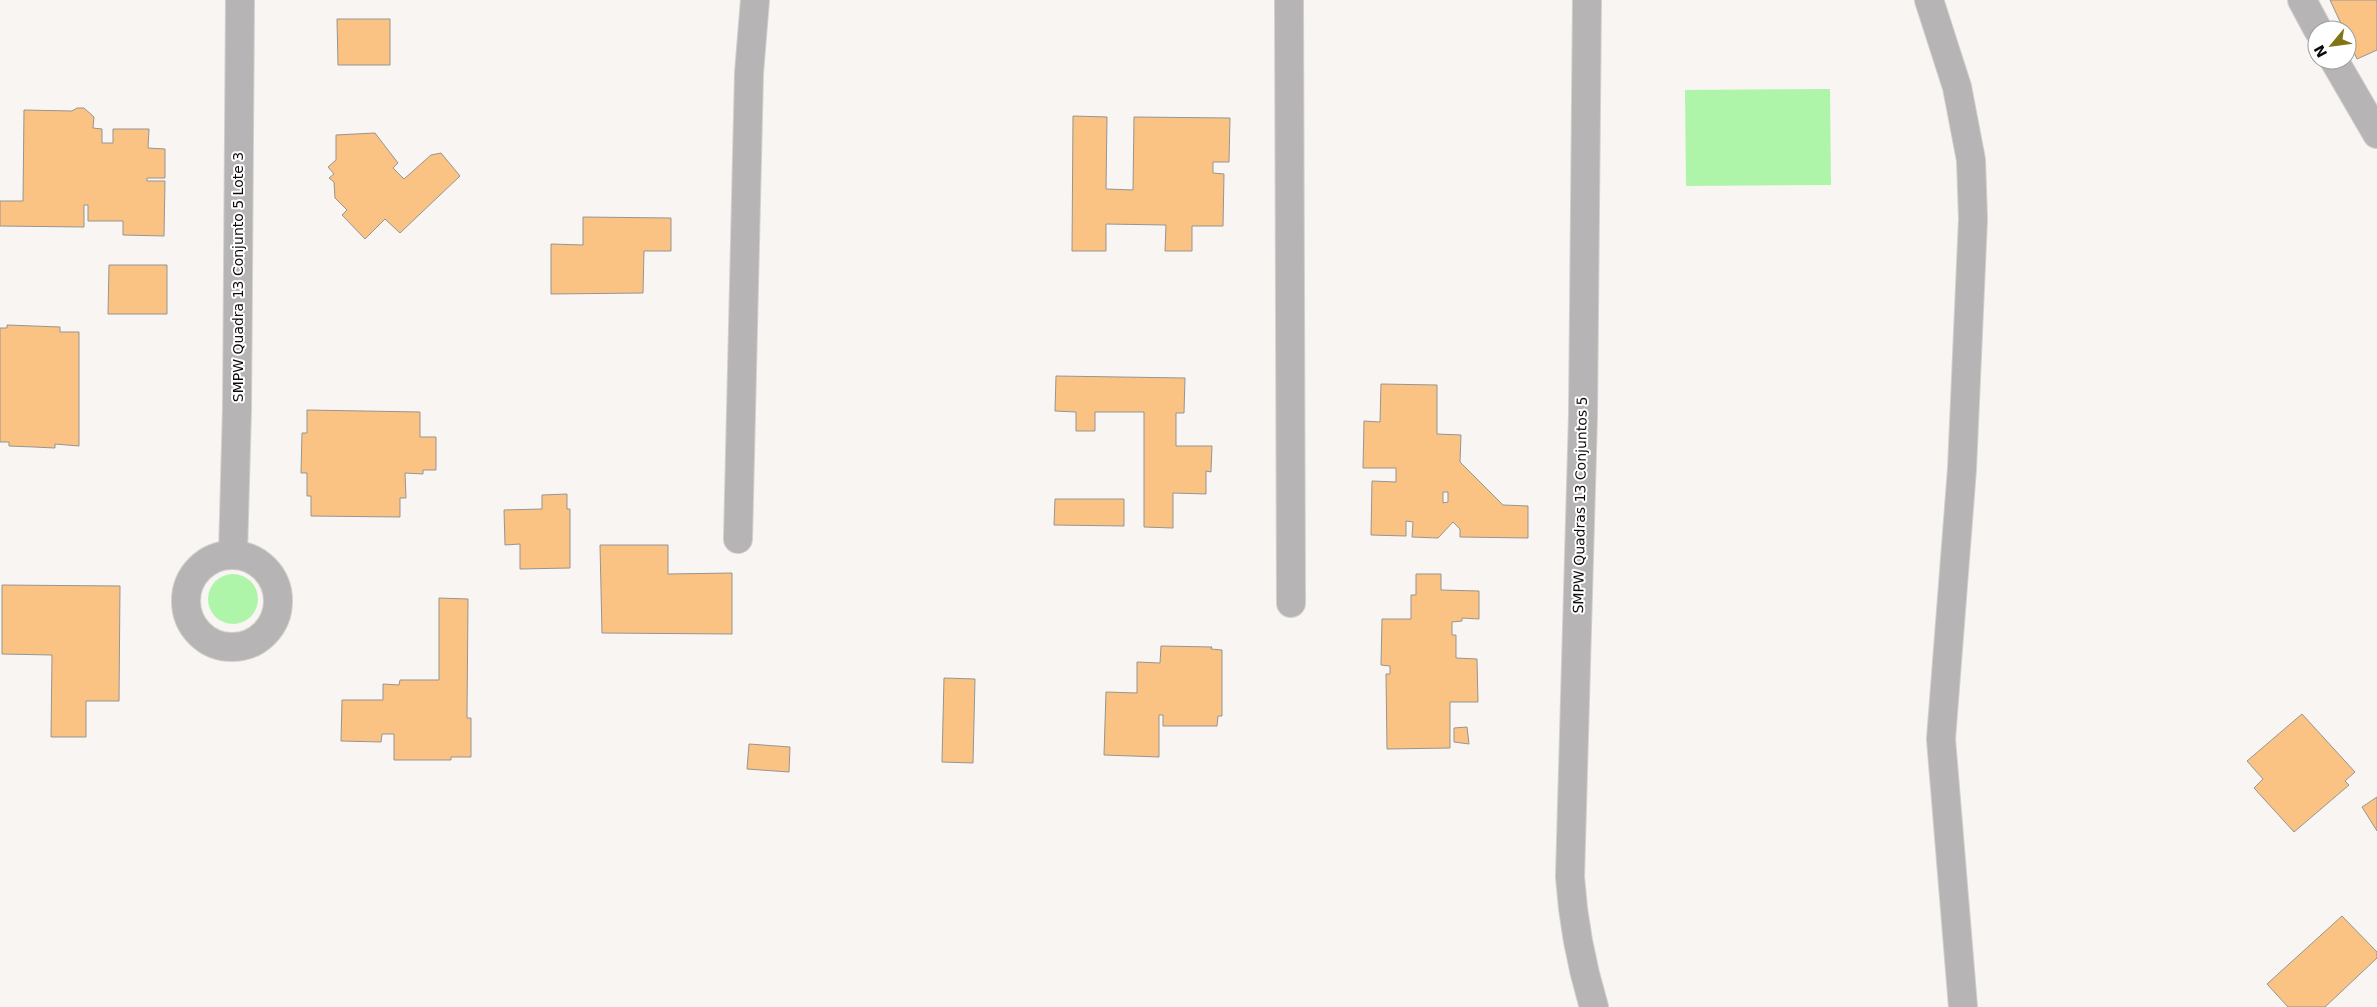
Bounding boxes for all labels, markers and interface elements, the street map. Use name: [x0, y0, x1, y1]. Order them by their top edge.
north arrow: [2307, 20, 2357, 70]
text: N: [2311, 42, 2330, 60]
street label: SMPW Quadra 13 Conjunto 5 Lote 3: [230, 152, 246, 402]
street label: SMPW Quadras 13 Conjuntos 5: [1570, 396, 1590, 614]

